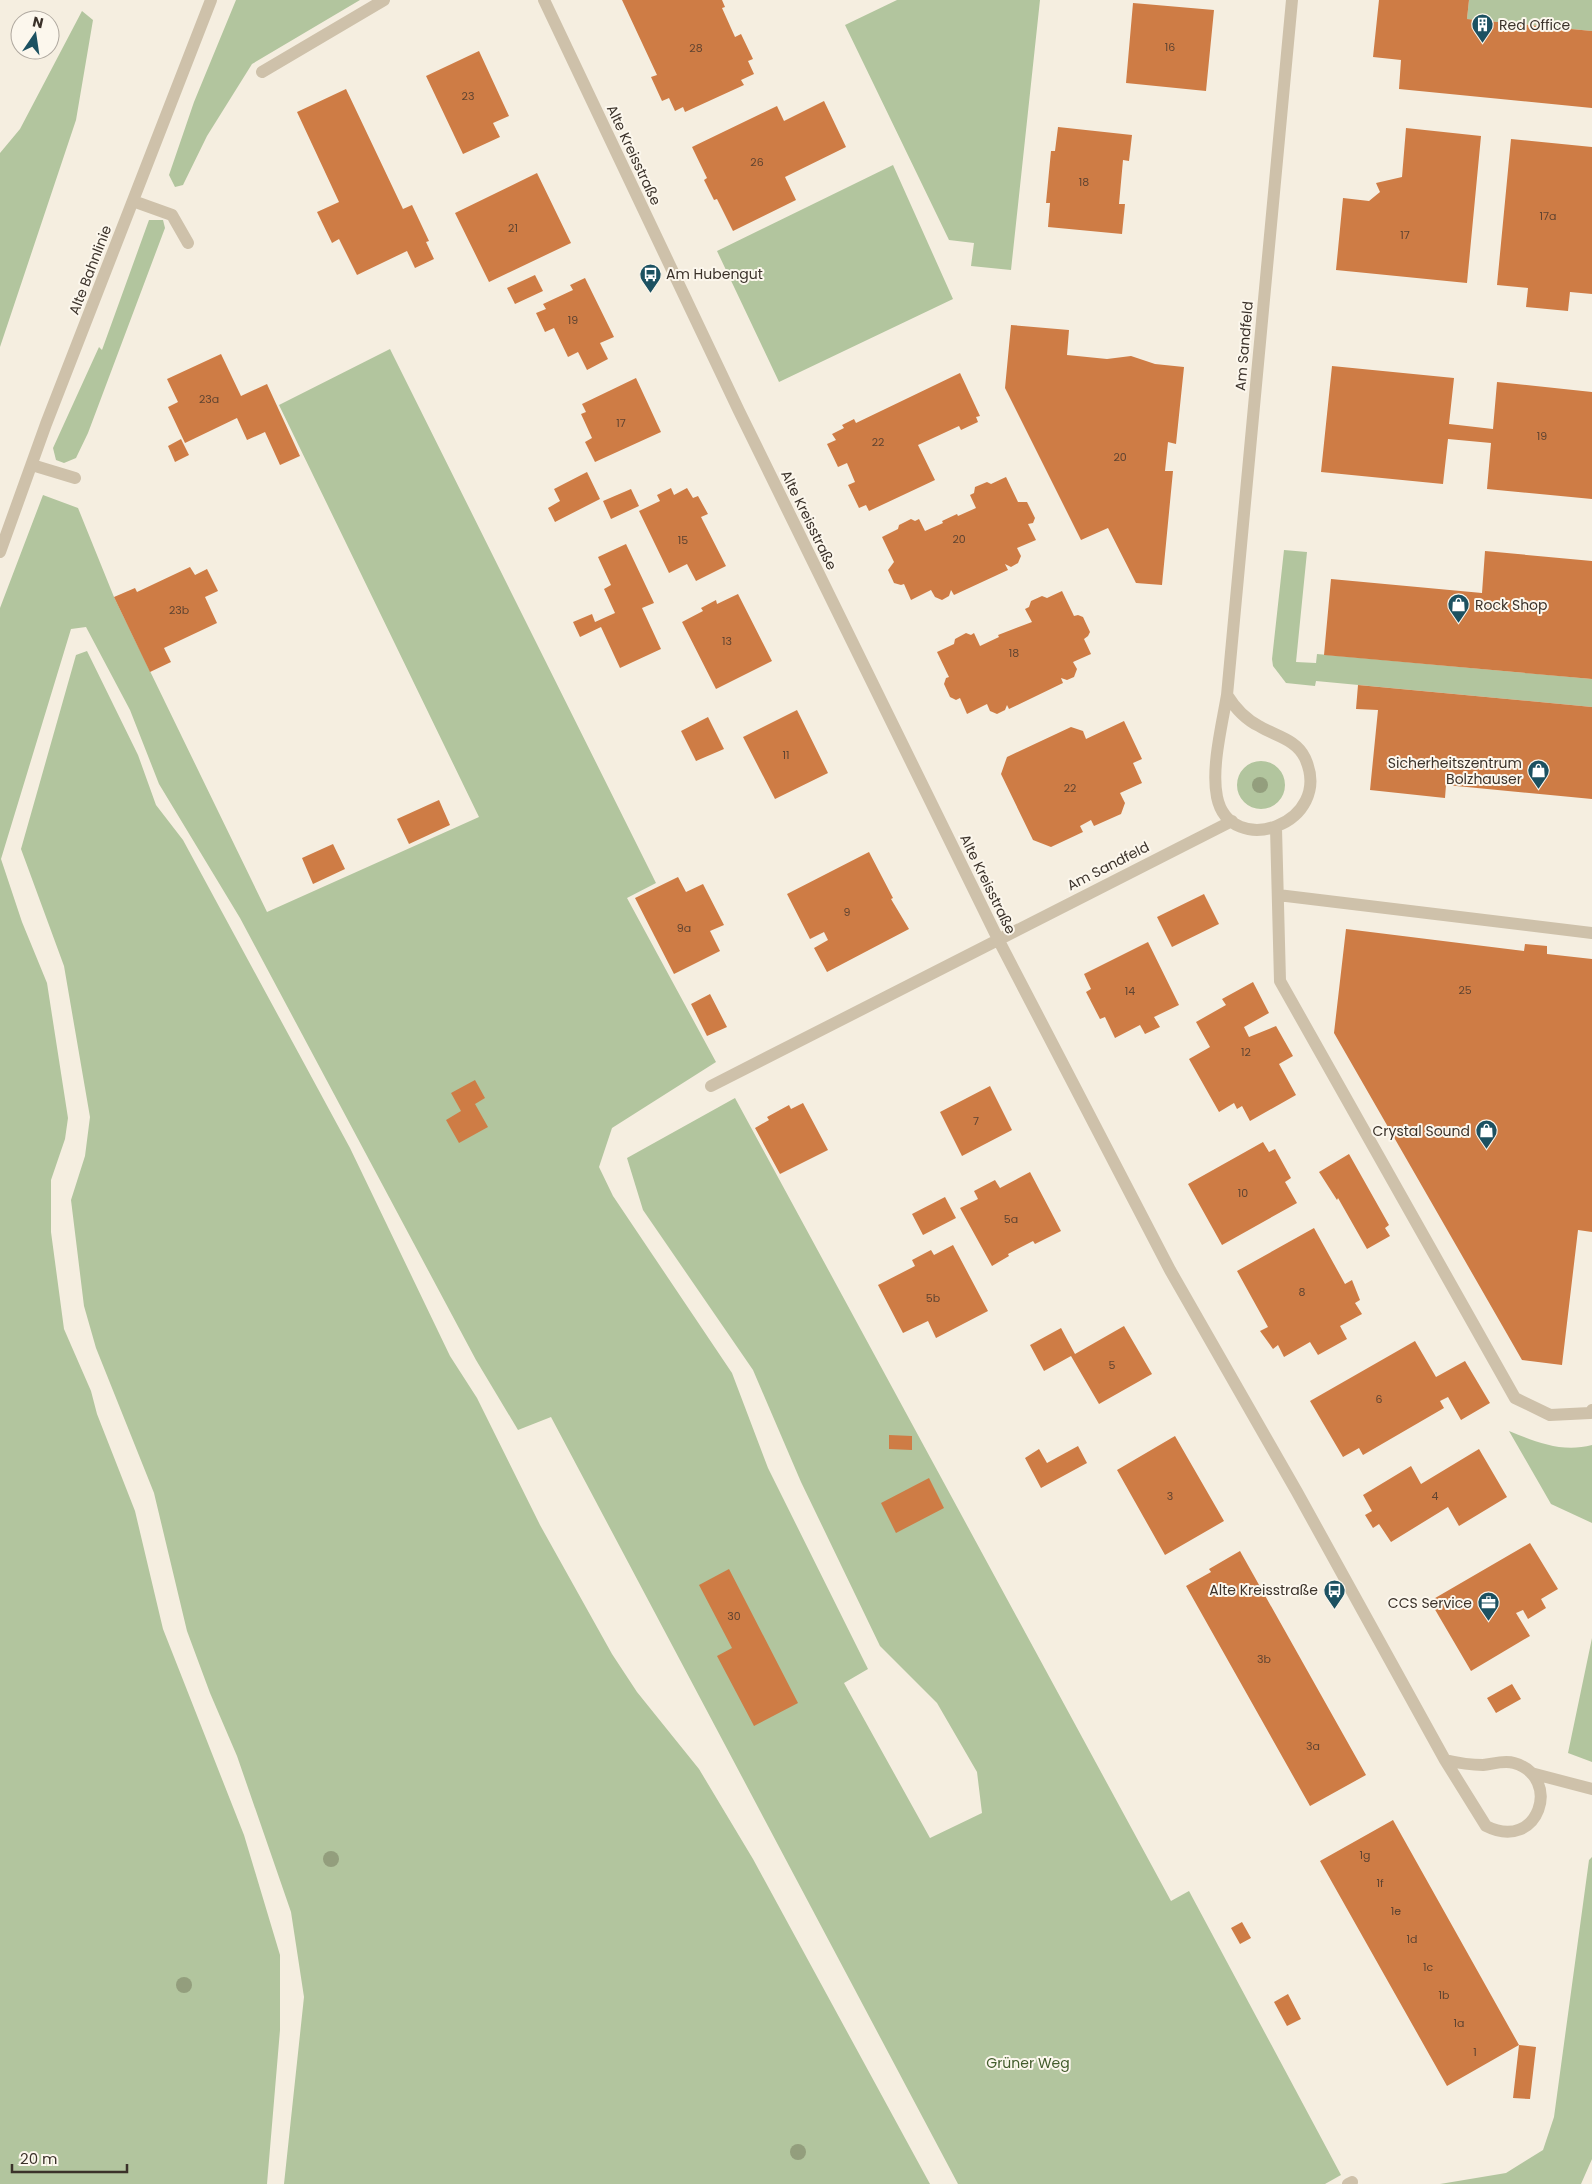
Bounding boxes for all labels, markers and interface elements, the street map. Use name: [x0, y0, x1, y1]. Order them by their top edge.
north arrow: [10, 10, 60, 60]
text: N: [31, 11, 45, 33]
building icon: Red Office: [1471, 13, 1495, 44]
place label: Red Office: [1499, 15, 1571, 35]
house number: 16: [1165, 39, 1175, 55]
house number: 28: [689, 40, 703, 56]
house number: 23: [462, 88, 474, 104]
street label: Alte Kreisstraße: [602, 101, 666, 209]
house number: 26: [750, 154, 764, 170]
house number: 18: [1079, 174, 1089, 190]
house number: 17a: [1540, 208, 1556, 224]
house number: 21: [508, 220, 518, 236]
street label: Alte Bahnlinie: [64, 222, 116, 318]
house number: 17: [1400, 227, 1410, 243]
bus stop icon: Am Hubengut: [638, 262, 662, 293]
place label: Am Hubengut: [666, 264, 763, 284]
street label: Am Sandfeld: [1230, 300, 1258, 392]
house number: 19: [568, 312, 578, 328]
house number: 23a: [199, 391, 219, 407]
house number: 17: [616, 415, 626, 431]
house number: 19: [1537, 428, 1547, 444]
house number: 22: [872, 434, 884, 450]
house number: 20: [1113, 449, 1127, 465]
street label: Alte Kreisstraße: [776, 467, 842, 574]
house number: 20: [952, 531, 966, 547]
house number: 15: [678, 532, 688, 548]
shop icon: Rock Shop: [1447, 593, 1471, 624]
place label: Rock Shop: [1475, 595, 1548, 615]
house number: 23b: [169, 602, 189, 618]
house number: 13: [722, 633, 732, 649]
house number: 18: [1009, 645, 1019, 661]
house number: 11: [782, 747, 790, 763]
place label: Sicherheitszentrum Bolzhauser: [1388, 753, 1522, 789]
shop icon: Sicherheitszentrum Bolzhauser: [1526, 759, 1550, 790]
house number: 22: [1064, 780, 1076, 796]
street label: Alte Kreisstraße: [955, 831, 1021, 938]
street label: Am Sandfeld: [1063, 837, 1153, 895]
house number: 9: [844, 904, 851, 920]
house number: 9a: [677, 920, 691, 936]
house number: 25: [1458, 982, 1472, 998]
house number: 14: [1125, 983, 1135, 999]
house number: 12: [1241, 1044, 1251, 1060]
house number: 7: [973, 1113, 979, 1129]
shop icon: Crystal Sound: [1474, 1119, 1498, 1150]
place label: Crystal Sound: [1372, 1121, 1470, 1141]
house number: 10: [1238, 1185, 1248, 1201]
house number: 5a: [1004, 1211, 1018, 1227]
house number: 8: [1299, 1284, 1306, 1300]
house number: 5b: [926, 1290, 940, 1306]
house number: 5: [1109, 1357, 1116, 1373]
house number: 6: [1376, 1391, 1383, 1407]
house number: 3: [1167, 1488, 1173, 1504]
house number: 4: [1432, 1488, 1439, 1504]
bus stop icon: Alte Kreisstraße: [1322, 1578, 1346, 1609]
place label: Alte Kreisstraße: [1209, 1580, 1318, 1600]
office icon: CCS Service: [1476, 1591, 1500, 1622]
place label: CCS Service: [1388, 1593, 1472, 1613]
house number: 30: [727, 1608, 741, 1624]
house number: 3b: [1257, 1651, 1271, 1667]
house number: 3a: [1306, 1738, 1320, 1754]
house number: 1g: [1360, 1847, 1370, 1863]
house number: 1f: [1376, 1875, 1384, 1891]
house number: 1e: [1391, 1903, 1401, 1919]
house number: 1d: [1407, 1931, 1417, 1947]
house number: 1c: [1423, 1959, 1433, 1975]
house number: 1b: [1439, 1987, 1449, 2003]
house number: 1a: [1454, 2015, 1464, 2031]
house number: 1: [1473, 2044, 1477, 2060]
park label: Grüner Weg: [986, 2053, 1070, 2073]
scale bar: [12, 2142, 128, 2174]
text: 20 m: [20, 2148, 58, 2169]

